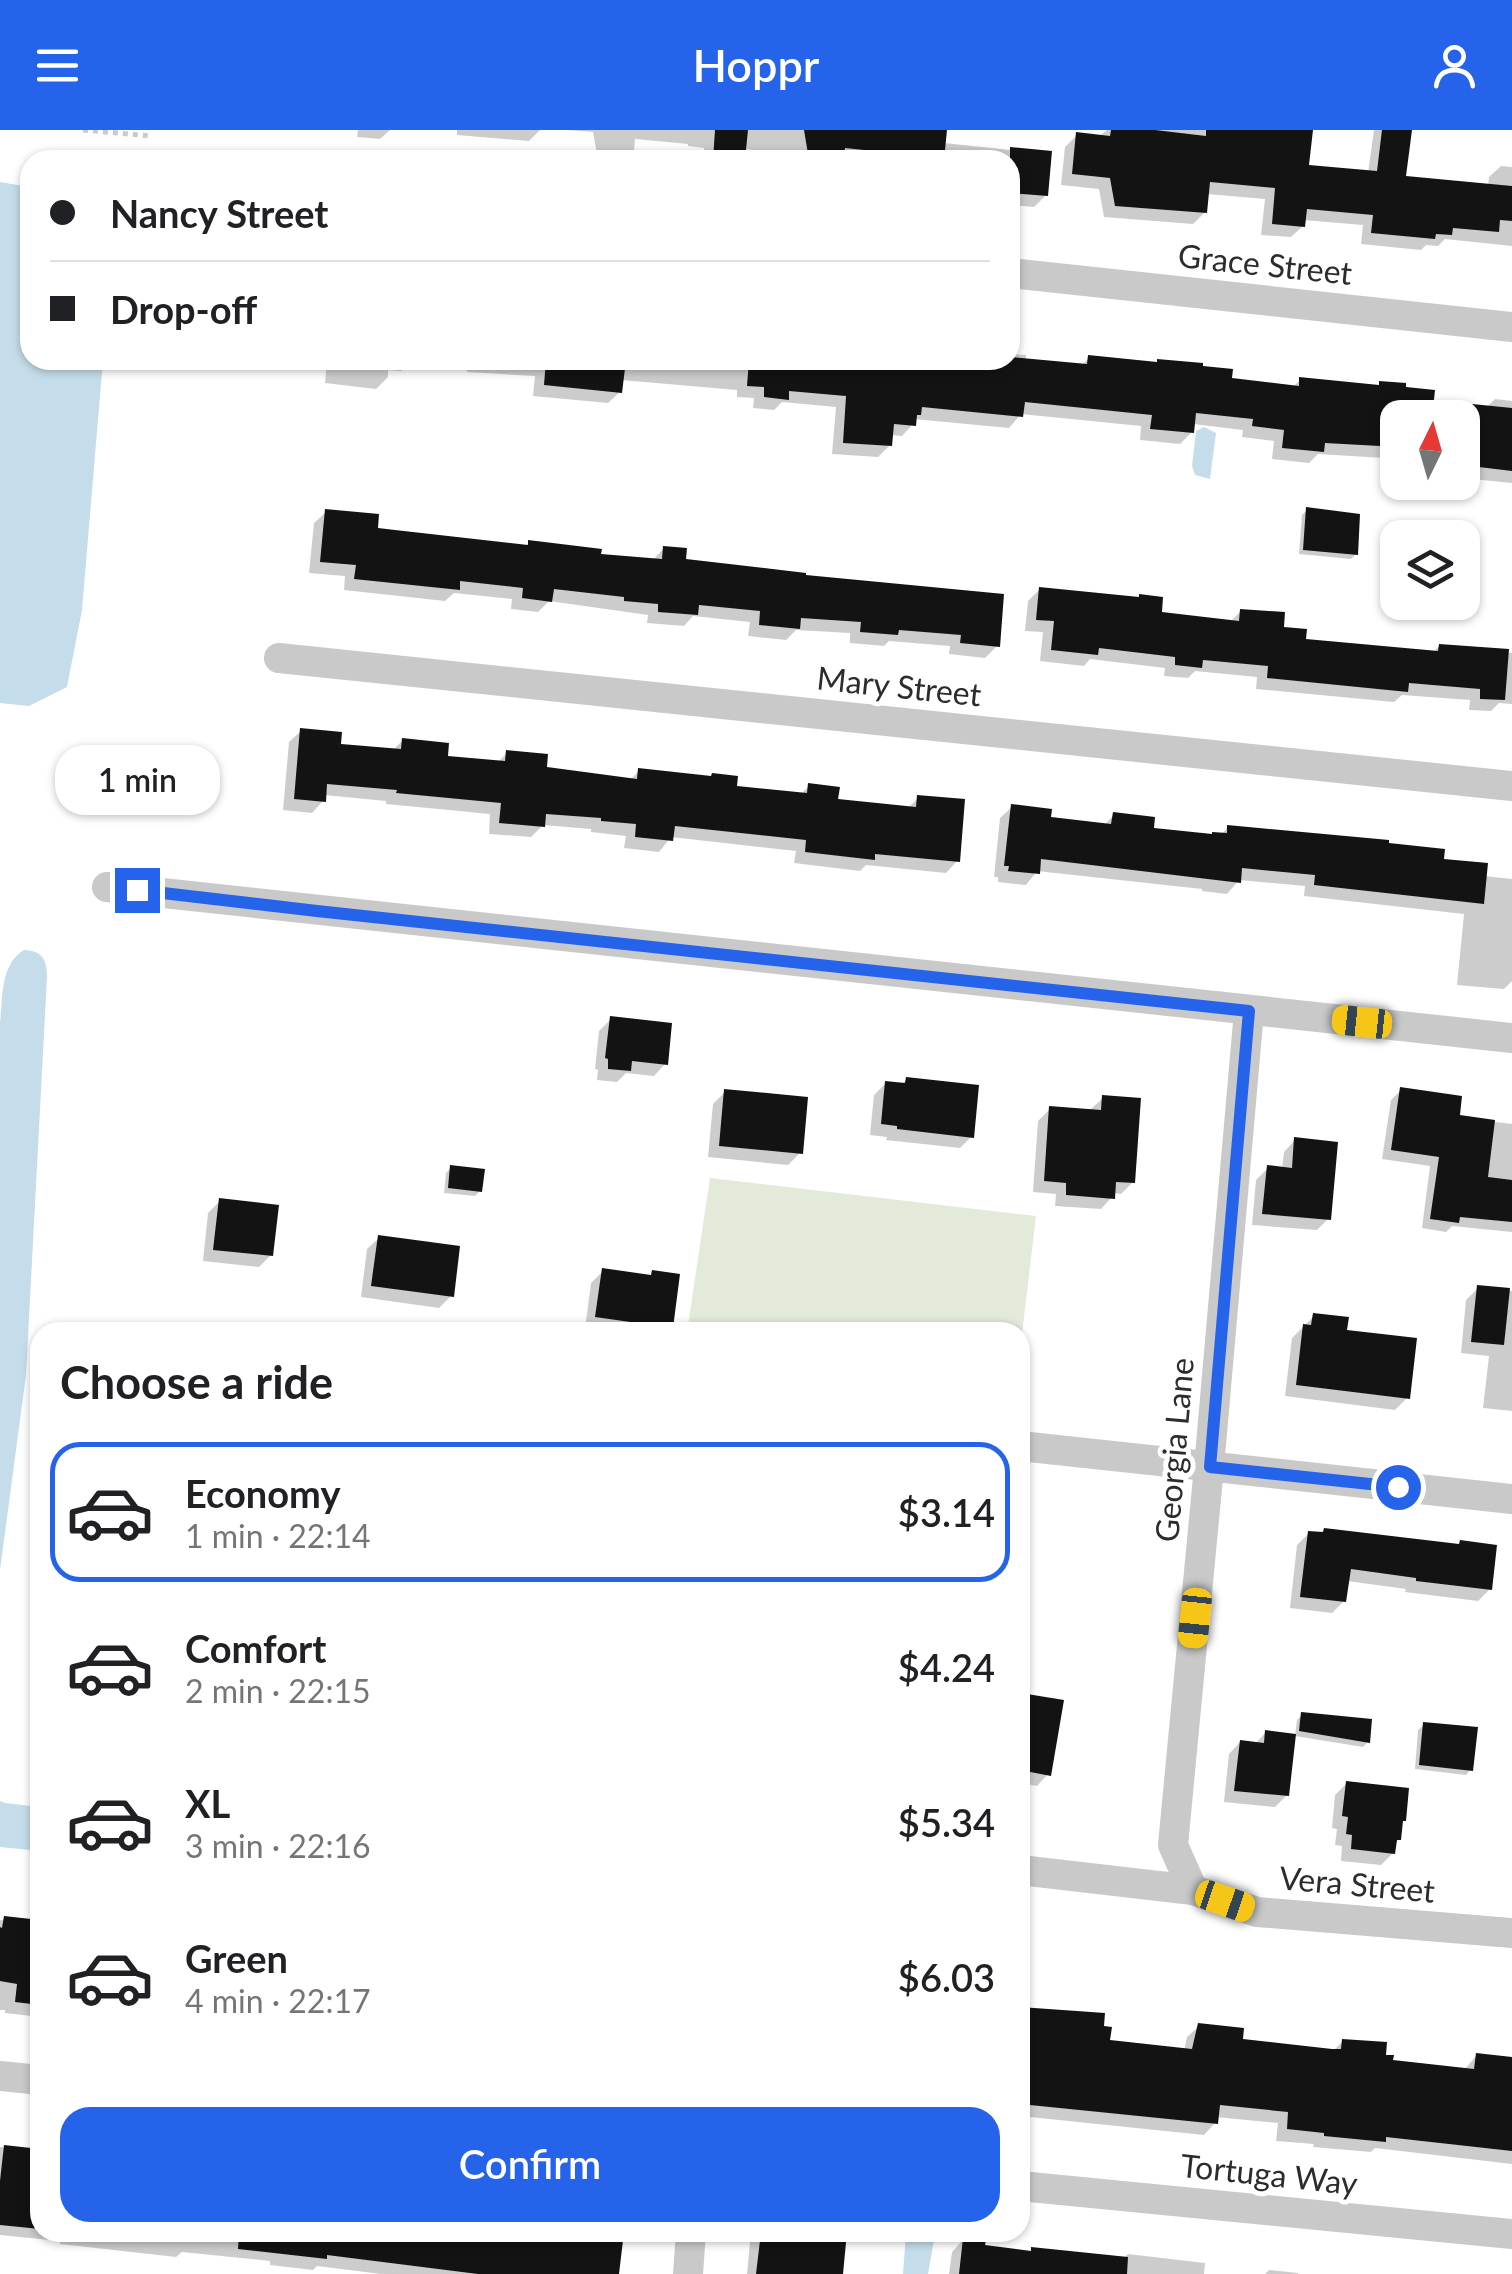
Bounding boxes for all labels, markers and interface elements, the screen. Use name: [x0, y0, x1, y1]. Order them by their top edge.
icon: menu: [30, 38, 85, 93]
text: Hoppr: [693, 38, 819, 92]
icon: person: [1427, 38, 1482, 93]
text: Nancy Street: [110, 190, 328, 236]
street label: Grace Street: [1176, 235, 1355, 292]
text: Drop-off: [110, 286, 257, 332]
north arrow: [1380, 400, 1480, 500]
map controls: [1380, 400, 1480, 620]
button: layers: [1380, 520, 1480, 620]
street label: Mary Street: [815, 657, 984, 714]
callout: 1 min: [54, 745, 220, 815]
text: 1 min: [98, 760, 177, 799]
route end: [115, 868, 160, 913]
car: [1331, 1004, 1393, 1040]
text: Choose a ride: [60, 1355, 333, 1409]
street label: Georgia Lane: [1146, 1356, 1201, 1544]
route start: [1376, 1465, 1421, 1510]
icon: car: [65, 1467, 155, 1557]
text: Economy: [185, 1470, 340, 1516]
text: $3.14: [898, 1489, 995, 1535]
text: 1 min · 22:14: [185, 1516, 371, 1555]
car: [1177, 1587, 1213, 1649]
icon: car: [65, 1622, 155, 1712]
text: Comfort: [185, 1625, 326, 1671]
text: $4.24: [898, 1644, 995, 1690]
text: 2 min · 22:15: [185, 1671, 371, 1710]
icon: car: [65, 1777, 155, 1867]
text: XL: [185, 1780, 230, 1826]
text: $5.34: [898, 1799, 995, 1845]
text: 3 min · 22:16: [185, 1826, 371, 1865]
street label: Vera Street: [1278, 1857, 1437, 1910]
car: [1192, 1877, 1258, 1925]
icon: car: [65, 1932, 155, 2022]
text: Green: [185, 1935, 288, 1981]
text: $6.03: [898, 1954, 995, 2000]
text: 4 min · 22:17: [185, 1981, 371, 2020]
button: Confirm: [60, 2107, 1000, 2222]
street label: Tortuga Way: [1179, 2145, 1360, 2202]

